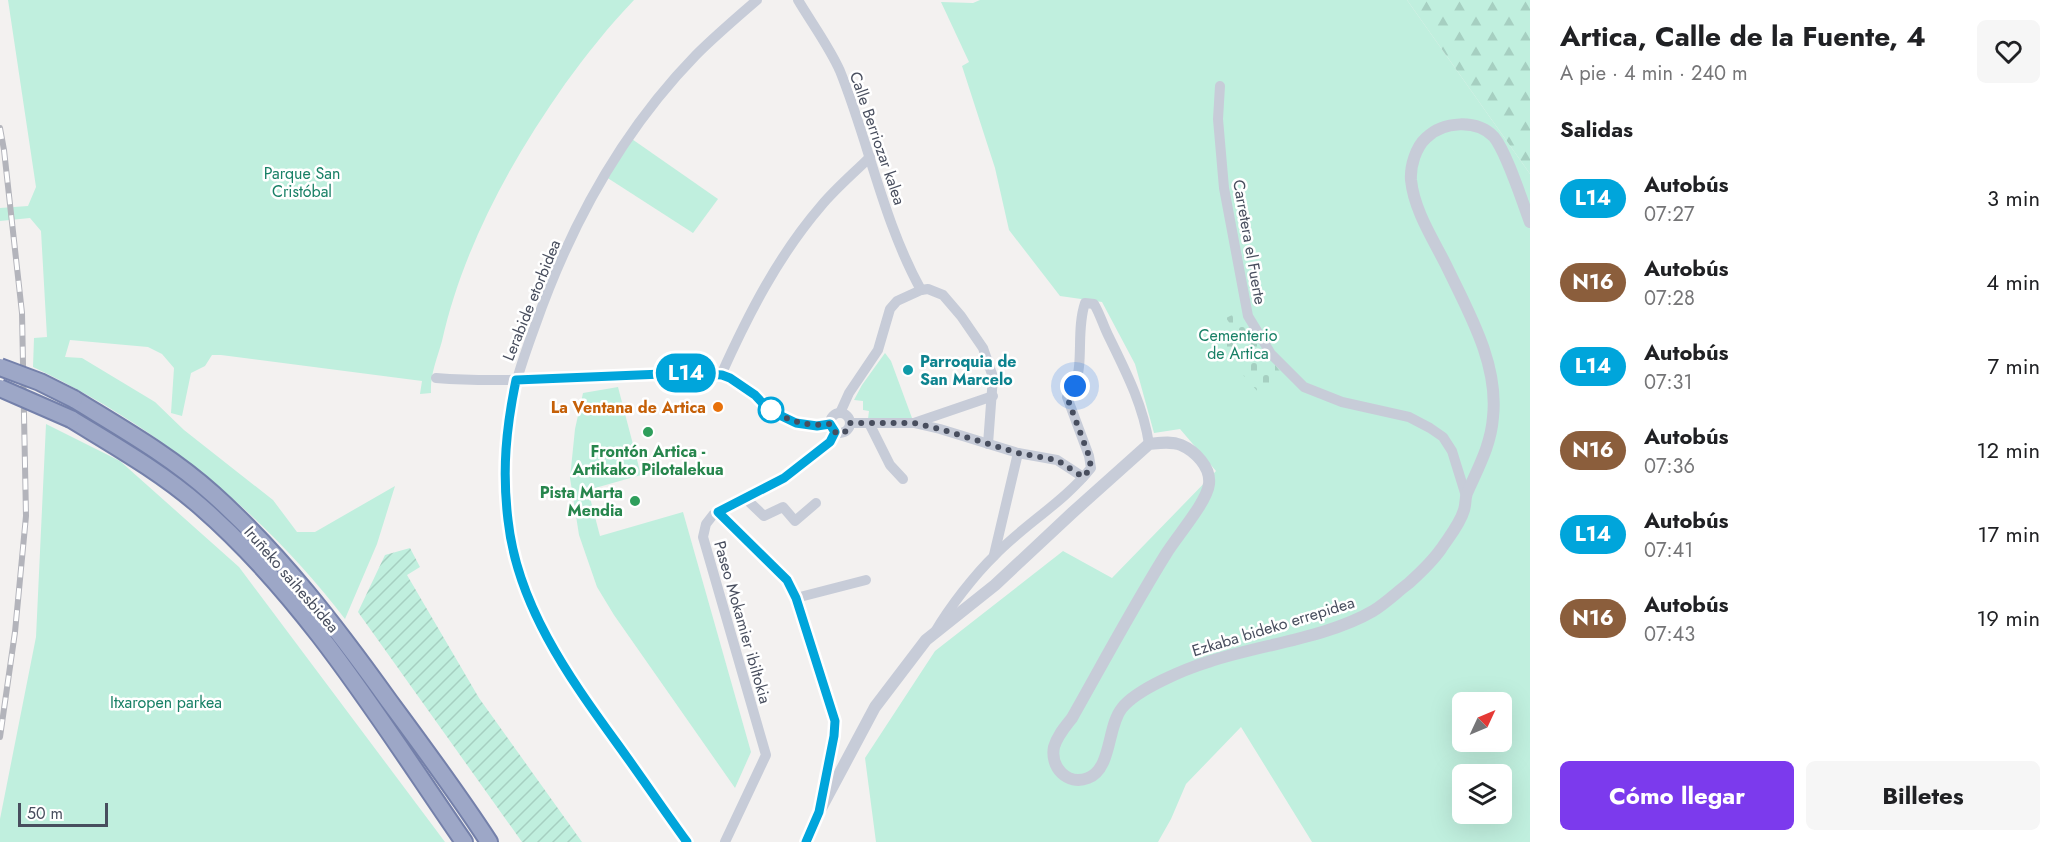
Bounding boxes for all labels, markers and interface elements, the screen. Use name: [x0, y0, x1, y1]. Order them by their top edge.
text: Artica, Calle de la Fuente, 4: [1560, 16, 1926, 57]
button: heart: [1977, 20, 2040, 83]
text: A pie · 4 min · 240 m: [1560, 59, 1748, 88]
street label: Calle Berriozar kalea: [844, 68, 911, 208]
text: Salidas: [1560, 113, 1633, 145]
park label: Parque San Cristóbal: [264, 162, 340, 203]
text: Autobús: [1644, 168, 1729, 200]
street label: Carretera el Fuerte: [1227, 178, 1272, 306]
text: 3 min: [1987, 182, 2040, 214]
text: L14: [1575, 183, 1611, 213]
text: 07:27: [1644, 200, 1694, 229]
street label: Lerabide etorbidea: [497, 236, 566, 364]
text: Autobús: [1644, 252, 1729, 284]
text: 4 min: [1986, 266, 2040, 298]
text: N16: [1572, 267, 1614, 297]
text: 07:28: [1644, 284, 1695, 313]
park label: Cementerio de Artica: [1199, 324, 1278, 365]
text: Autobús: [1644, 336, 1729, 368]
place label: Parroquia de San Marcelo: [920, 350, 1016, 391]
text: 7 min: [1987, 350, 2040, 382]
text: L14: [1575, 351, 1611, 381]
line badge: L14: [652, 354, 720, 392]
text: L14: [668, 358, 704, 388]
marker: Parroquia de San Marcelo: [901, 363, 915, 377]
text: 07:31: [1644, 368, 1692, 397]
your location: [1060, 371, 1090, 401]
place label: La Ventana de Artica: [551, 396, 706, 419]
unlabelled marker: [758, 397, 784, 423]
marker: La Ventana de Artica: [711, 400, 725, 414]
text: Autobús: [1644, 420, 1729, 452]
marker: Frontón Artica - Artikako Pilotalekua: [641, 425, 655, 439]
text: 12 min: [1977, 434, 2040, 466]
text: N16: [1572, 435, 1614, 465]
place label: Frontón Artica - Artikako Pilotalekua: [571, 440, 724, 481]
text: 07:36: [1644, 452, 1695, 481]
place label: Pista Marta Mendia: [540, 481, 623, 522]
marker: Pista Marta Mendia: [628, 494, 642, 508]
text: Autobús: [1644, 504, 1729, 536]
text: 17 min: [1978, 518, 2040, 550]
text: L14: [1575, 519, 1611, 549]
street label: Iruñeko saihesbidea: [239, 521, 344, 638]
text: 07:41: [1644, 536, 1693, 565]
street label: Paseo Mokamier ibiltokia: [708, 538, 777, 706]
text: Autobús: [1644, 588, 1729, 620]
street label: Ezkaba bideko errepidea: [1189, 591, 1357, 662]
text: 19 min: [1976, 602, 2040, 634]
text: N16: [1572, 603, 1614, 633]
text: 07:43: [1644, 620, 1695, 649]
park label: Itxaropen parkea: [110, 691, 222, 714]
north arrow: [1452, 692, 1512, 752]
map controls: [1452, 692, 1512, 824]
button: Cómo llegar: [1560, 761, 1794, 830]
button: Billetes: [1806, 761, 2040, 830]
button: layers: [1452, 764, 1512, 824]
scale bar: [18, 800, 108, 828]
text: 50 m: [27, 802, 63, 825]

